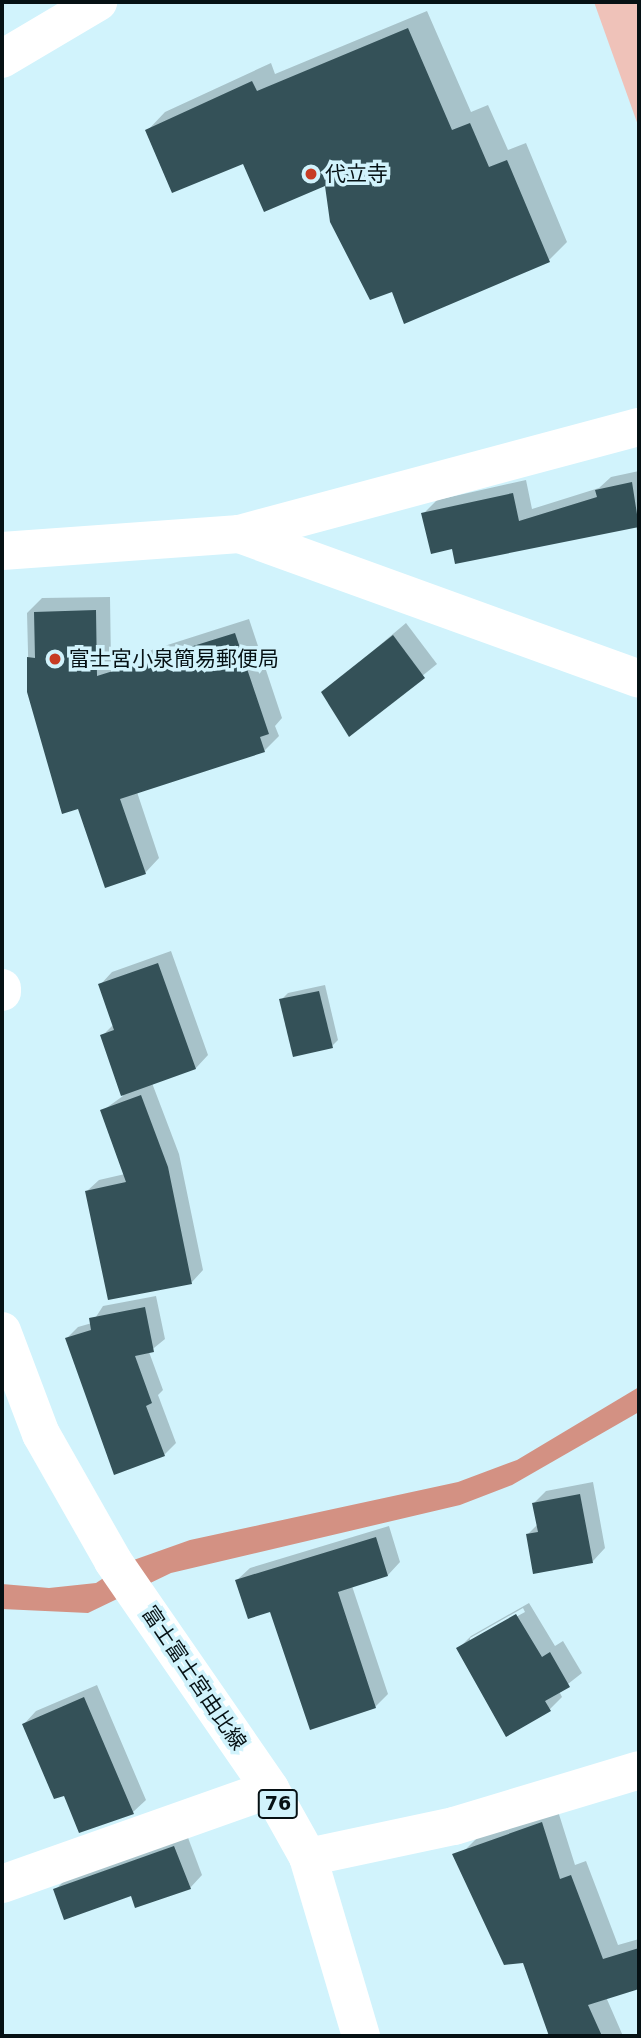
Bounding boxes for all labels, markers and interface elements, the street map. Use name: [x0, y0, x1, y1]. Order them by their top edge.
place label: 代立寺: [325, 161, 388, 187]
marker: 代立寺: [303, 166, 319, 182]
place label: 富士宮小泉簡易郵便局: [69, 646, 279, 672]
marker: 富士宮小泉簡易郵便局: [47, 651, 63, 667]
street label: 富士富士宮由比線: [137, 1601, 251, 1755]
road number: 76: [257, 1788, 299, 1820]

